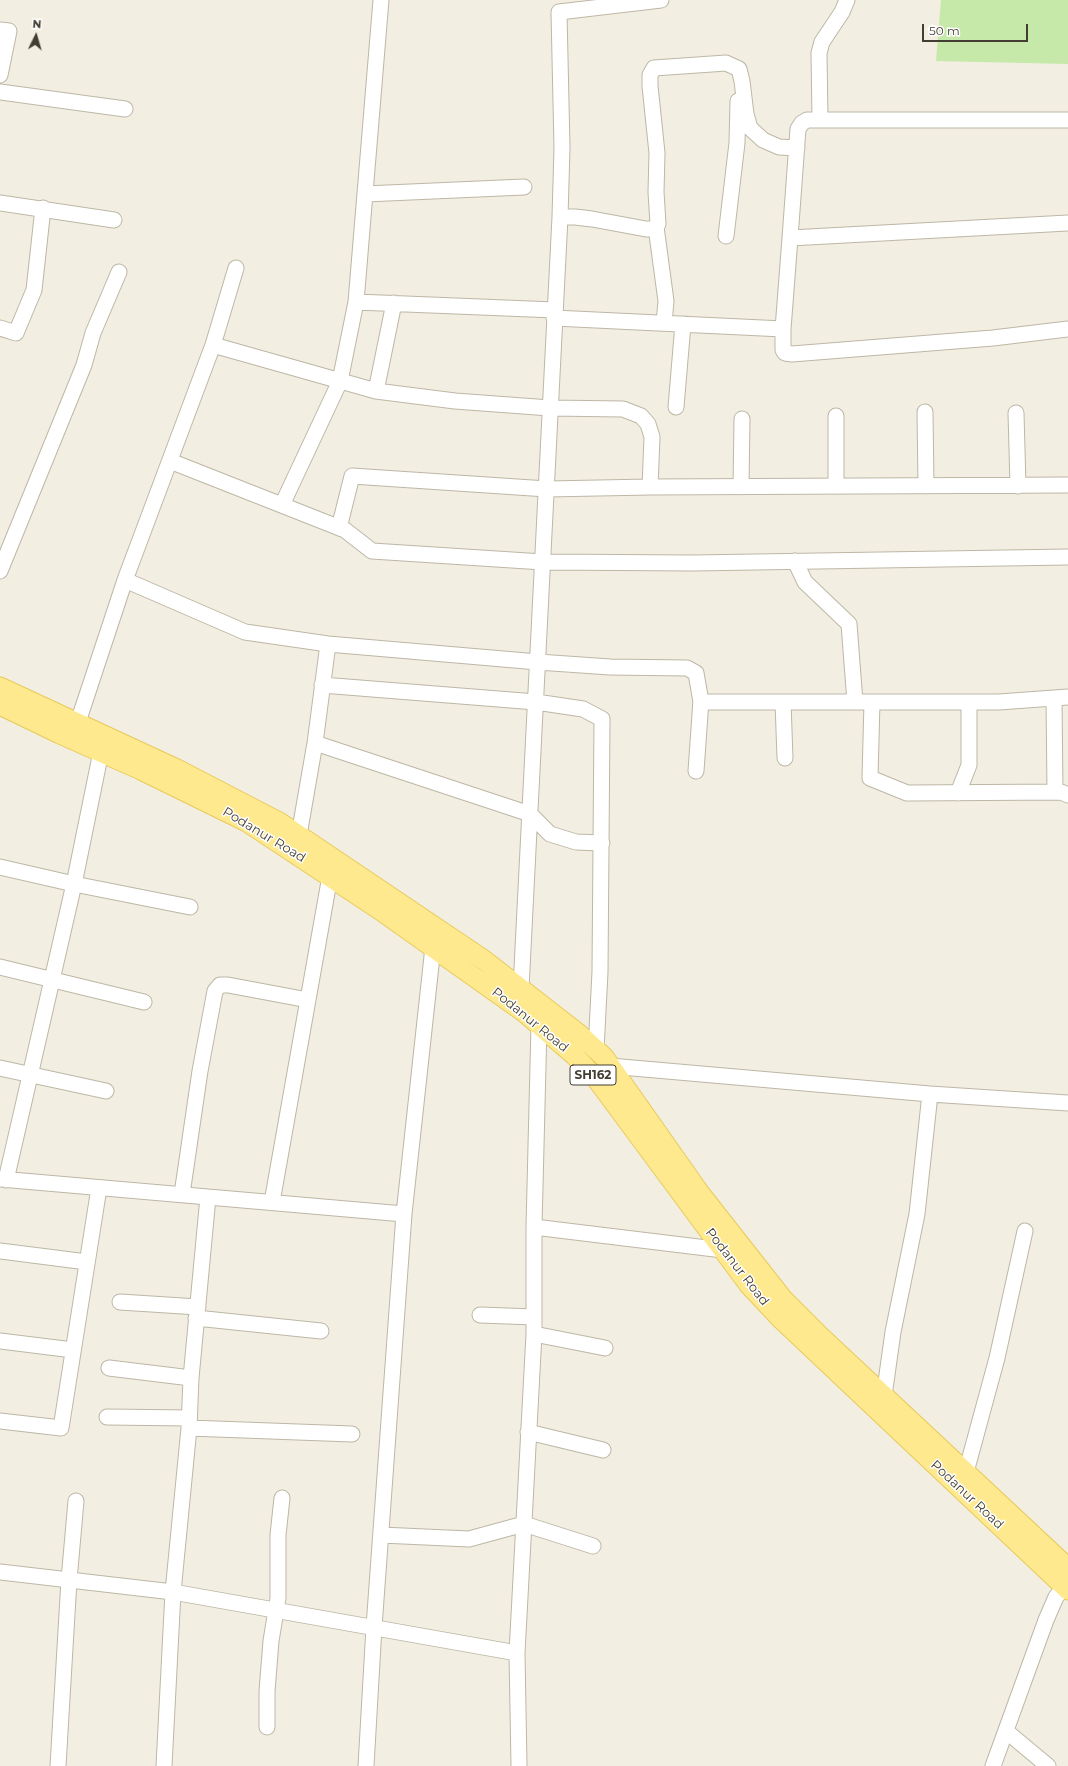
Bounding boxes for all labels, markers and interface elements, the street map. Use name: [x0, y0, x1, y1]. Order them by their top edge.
north arrow: [16, 16, 56, 56]
scale bar: [924, 16, 1030, 42]
text: N: [32, 17, 42, 31]
text: 50 m: [929, 23, 960, 38]
street label: Podanur Road: [220, 804, 308, 866]
street label: Podanur Road: [489, 984, 571, 1056]
road number: SH162: [570, 1065, 616, 1085]
street label: Podanur Road: [702, 1225, 772, 1309]
street label: Podanur Road: [927, 1457, 1007, 1533]

